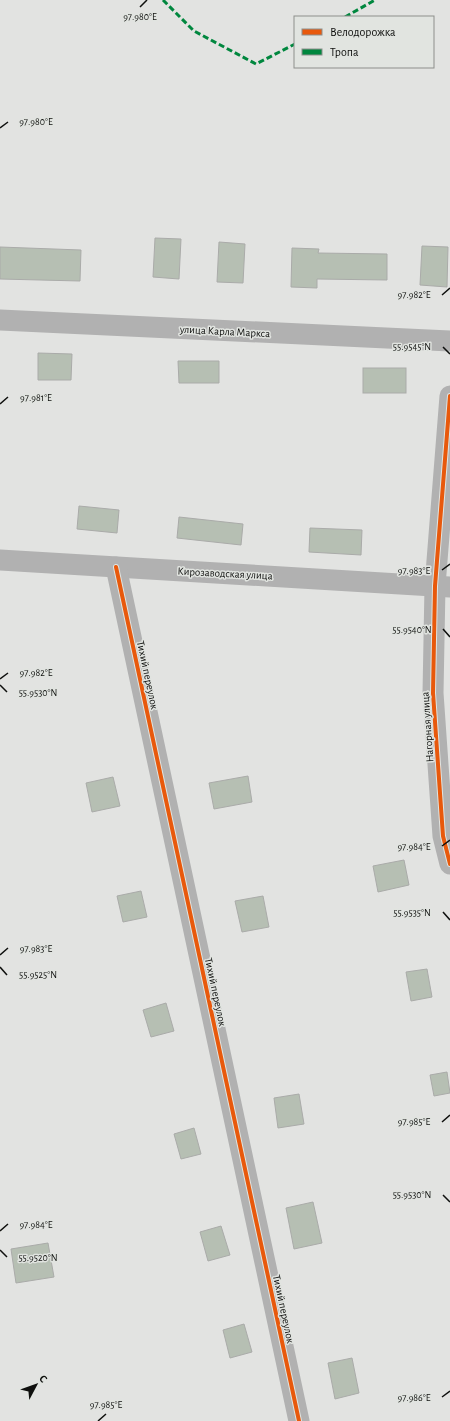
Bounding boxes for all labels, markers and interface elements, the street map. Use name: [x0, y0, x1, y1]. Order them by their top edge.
text: 97.980°E: [123, 12, 157, 22]
legend: [294, 16, 434, 68]
text: Велодорожка: [330, 26, 396, 38]
text: Тропа: [330, 46, 359, 58]
text: 97.980°E: [19, 117, 53, 127]
text: 97.982°E: [398, 290, 431, 300]
street label: улица Карла Маркса: [179, 324, 270, 339]
text: 55.9545°N: [393, 342, 431, 352]
text: 97.981°E: [20, 393, 52, 403]
street label: Кирозаводская улица: [177, 566, 273, 581]
text: 97.983°E: [398, 566, 430, 576]
text: 55.9540°N: [392, 625, 432, 635]
street label: Тихий переулок: [135, 640, 160, 710]
text: 97.982°E: [20, 668, 53, 678]
text: 55.9530°N: [19, 688, 57, 698]
street label: Нагорная улица: [420, 691, 435, 763]
text: 97.984°E: [397, 842, 431, 852]
text: 55.9535°N: [393, 908, 431, 918]
text: 97.983°E: [20, 944, 52, 954]
street label: Тихий переулок: [203, 957, 228, 1027]
text: 55.9525°N: [19, 970, 57, 980]
text: 97.985°E: [398, 1117, 430, 1127]
text: 55.9530°N: [393, 1190, 431, 1200]
text: 97.984°E: [19, 1220, 53, 1230]
text: 55.9520°N: [18, 1253, 58, 1263]
street label: Тихий переулок: [271, 1274, 296, 1344]
north arrow: [16, 1365, 56, 1405]
text: С: [37, 1373, 49, 1385]
text: 97.986°E: [397, 1393, 431, 1403]
text: 97.985°E: [90, 1400, 122, 1410]

